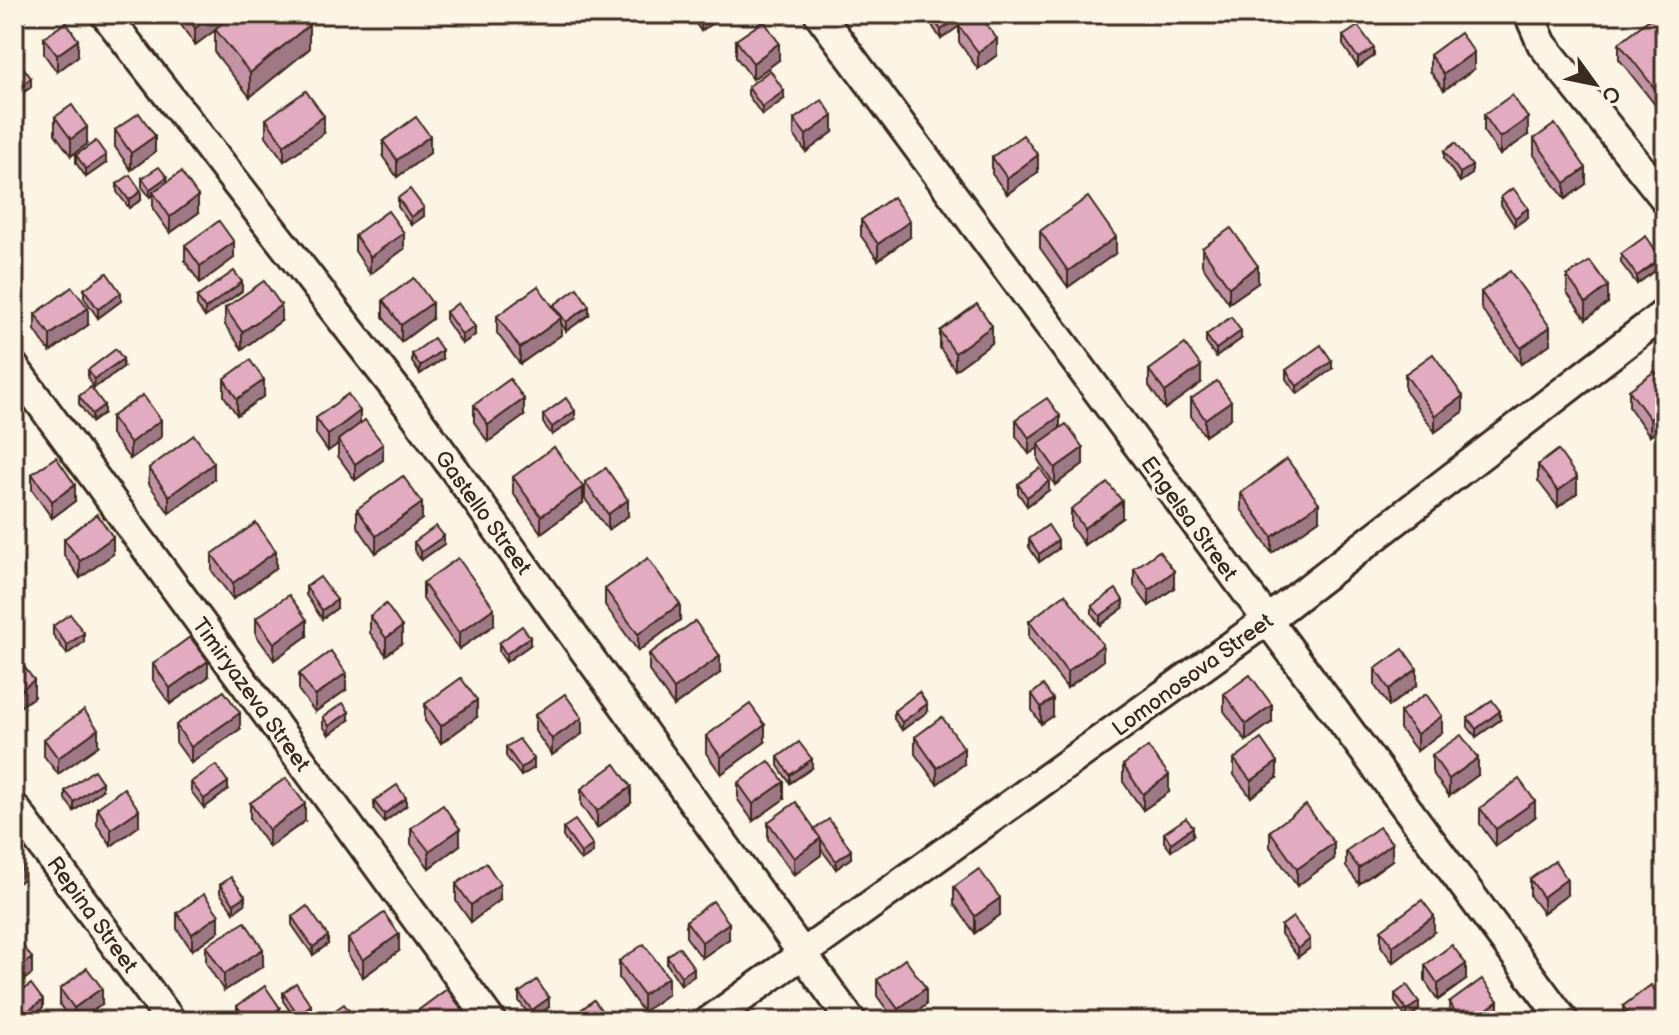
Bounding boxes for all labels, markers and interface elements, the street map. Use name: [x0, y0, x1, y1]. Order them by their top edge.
north arrow: [1555, 44, 1635, 124]
text: С: [1595, 80, 1626, 108]
street label: Gastello Street: [429, 445, 537, 580]
street label: Engelsa Street: [1135, 452, 1243, 586]
street label: Lomonosova Street: [1107, 608, 1279, 743]
street label: Timiryazeva Street: [186, 613, 316, 777]
street label: Repina Street: [40, 851, 143, 979]

